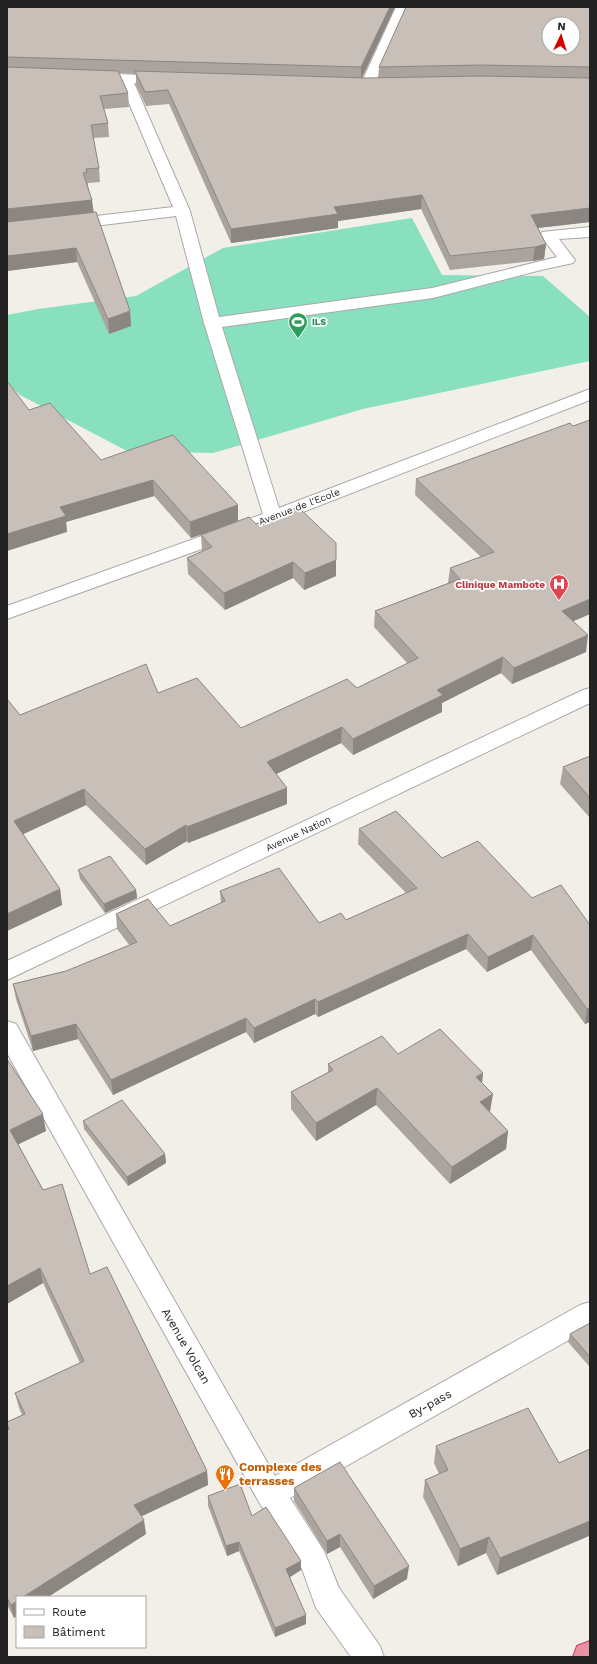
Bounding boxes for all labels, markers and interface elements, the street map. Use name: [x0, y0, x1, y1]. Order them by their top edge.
north arrow: [541, 16, 581, 56]
text: N: [557, 20, 566, 33]
sports icon: ILS: [287, 311, 309, 339]
place label: ILS: [312, 317, 326, 327]
street label: Avenue de l'Ecole: [257, 486, 342, 527]
hospital icon: Clinique Mambote: [548, 573, 570, 601]
place label: Clinique Mambote: [455, 579, 545, 590]
street label: Avenue Nation: [264, 814, 333, 853]
street label: Avenue Volcan: [159, 1306, 213, 1386]
street label: By-pass: [406, 1387, 454, 1421]
place label: Complexe des terrasses: [239, 1460, 322, 1488]
restaurant icon: Complexe des terrasses: [214, 1463, 236, 1491]
legend: [16, 1596, 146, 1648]
text: Route: [52, 1605, 86, 1619]
text: Bâtiment: [52, 1625, 105, 1639]

